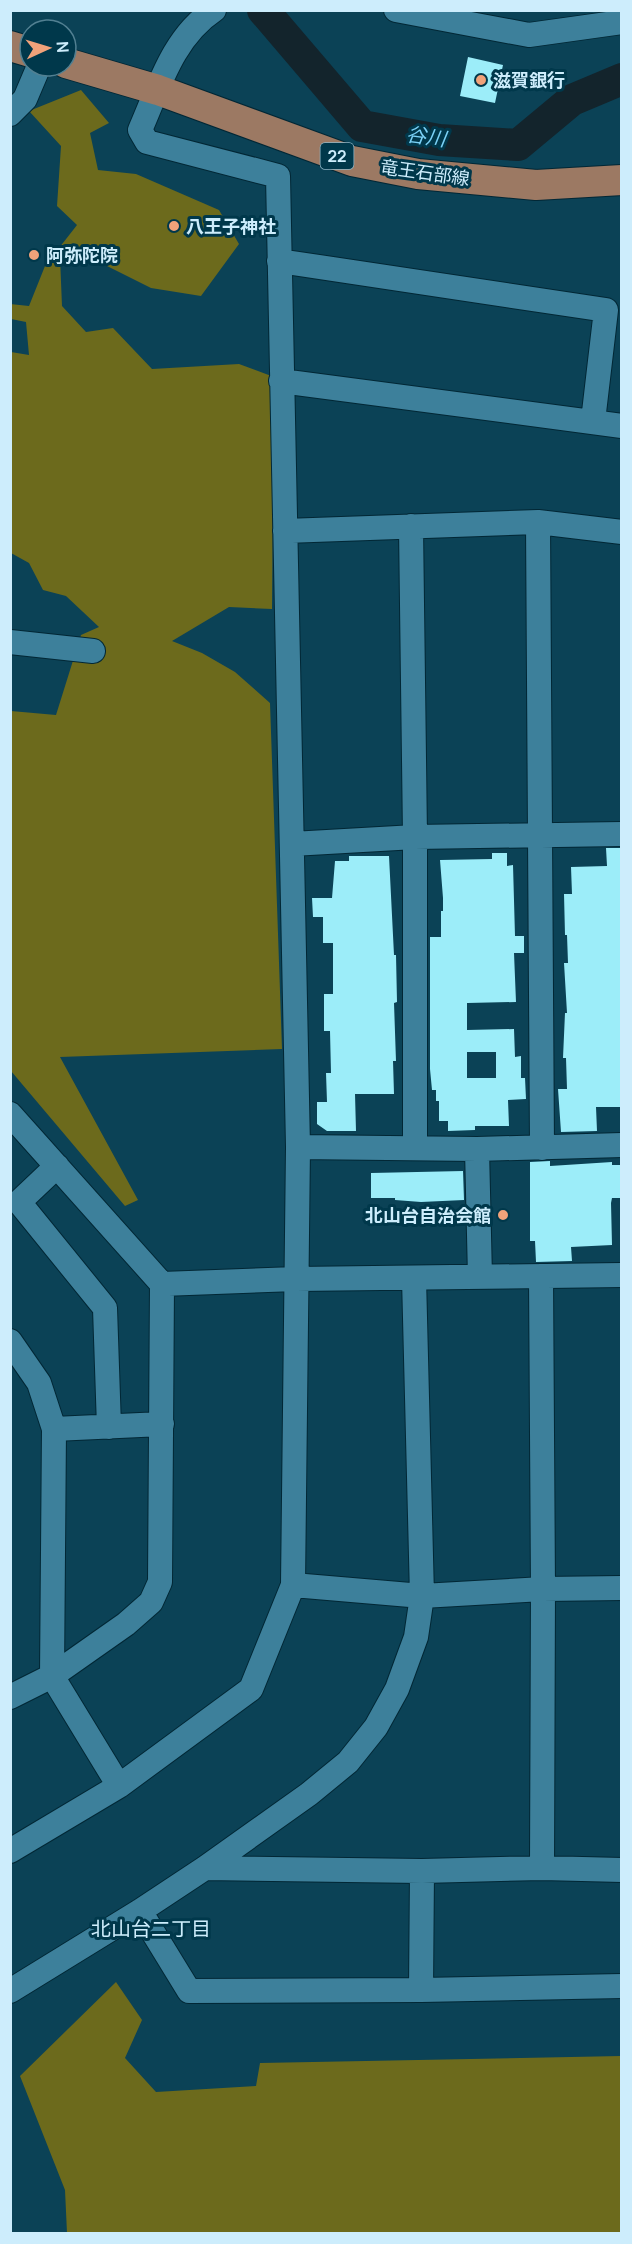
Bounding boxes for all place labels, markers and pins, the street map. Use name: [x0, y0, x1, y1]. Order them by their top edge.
place label: 滋賀銀行: [493, 68, 565, 92]
marker: 滋賀銀行: [474, 73, 488, 87]
place label: 八王子神社: [186, 214, 276, 238]
marker: 八王子神社: [167, 219, 181, 233]
place label: 阿弥陀院: [46, 243, 118, 267]
marker: 阿弥陀院: [27, 248, 41, 262]
place label: 北山台自治会館: [365, 1203, 491, 1227]
marker: 北山台自治会館: [496, 1208, 510, 1222]

